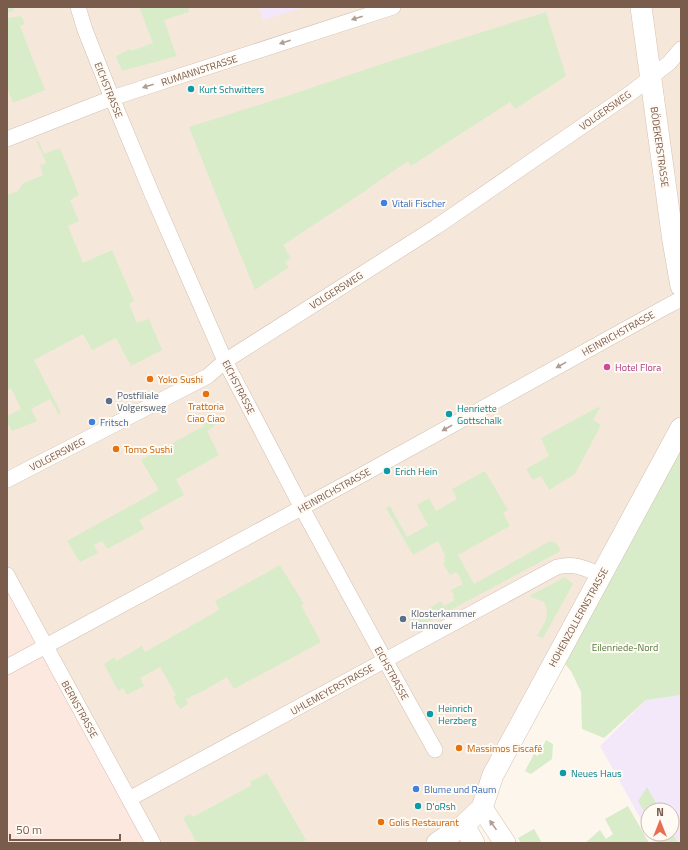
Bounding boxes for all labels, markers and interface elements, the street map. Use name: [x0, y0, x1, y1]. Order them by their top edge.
one-way arrow: [351, 15, 363, 21]
one-way arrow: [279, 39, 291, 45]
street label: RUMANNSTRASSE: [159, 51, 240, 90]
street label: EICHSTRASSE: [90, 60, 127, 121]
place label: Kurt Schwitters: [199, 82, 264, 97]
one-way arrow: [142, 83, 154, 89]
marker: Kurt Schwitters: [186, 84, 196, 94]
street label: VOLGERSWEG: [576, 87, 634, 134]
street label: BÖDEKERSTRASSE: [646, 106, 673, 189]
place label: Vitali Fischer: [392, 196, 446, 211]
marker: Vitali Fischer: [379, 198, 389, 208]
street label: VOLGERSWEG: [307, 268, 366, 313]
street label: HEINRICHSTRASSE: [579, 307, 658, 360]
street label: EICHSTRASSE: [218, 357, 259, 417]
place label: Hotel Flora: [615, 360, 661, 375]
one-way arrow: [555, 361, 567, 368]
marker: Hotel Flora: [602, 362, 612, 372]
place label: Yoko Sushi: [158, 372, 203, 387]
marker: Yoko Sushi: [145, 374, 155, 384]
place label: Postfiliale Volgersweg: [117, 388, 166, 415]
marker: Trattoria Ciao Ciao: [201, 389, 211, 399]
marker: Postfiliale Volgersweg: [104, 396, 114, 406]
place label: Trattoria Ciao Ciao: [187, 399, 225, 426]
place label: Henriette Gottschalk: [457, 401, 502, 428]
marker: Henriette Gottschalk: [444, 409, 454, 419]
place label: Fritsch: [100, 415, 129, 430]
marker: Fritsch: [87, 417, 97, 427]
one-way arrow: [441, 425, 453, 431]
street label: VOLGERSWEG: [27, 434, 88, 475]
place label: Tomo Sushi: [124, 442, 172, 457]
marker: Tomo Sushi: [111, 444, 121, 454]
street label: HEINRICHSTRASSE: [295, 464, 374, 517]
place label: Erich Hein: [395, 464, 437, 479]
marker: Erich Hein: [382, 466, 392, 476]
street label: HOHENZOLLERNSTRASSE: [545, 565, 612, 670]
place label: Klosterkammer Hannover: [411, 606, 476, 633]
marker: Klosterkammer Hannover: [398, 614, 408, 624]
park label: Eilenriede-Nord: [592, 640, 658, 655]
street label: EICHSTRASSE: [371, 644, 413, 703]
street label: UHLEMEYERSTRASSE: [288, 660, 377, 719]
street label: BERNSTRASSE: [58, 678, 102, 741]
place label: Heinrich Herzberg: [438, 701, 477, 728]
marker: Heinrich Herzberg: [425, 709, 435, 719]
place label: Massimos Eiscafé: [467, 741, 542, 756]
marker: Massimos Eiscafé: [454, 743, 464, 753]
place label: Neues Haus: [571, 766, 622, 781]
marker: Neues Haus: [558, 768, 568, 778]
place label: Blume und Raum: [424, 782, 496, 797]
marker: Blume und Raum: [411, 784, 421, 794]
place label: D'oRsh: [426, 799, 456, 814]
marker: D'oRsh: [413, 801, 423, 811]
north arrow: [640, 802, 680, 842]
text: N: [656, 804, 664, 820]
place label: Golis Restaurant: [389, 815, 459, 830]
scale bar: [10, 816, 120, 842]
marker: Golis Restaurant: [376, 817, 386, 827]
text: 50 m: [16, 820, 42, 839]
one-way arrow: [489, 820, 497, 831]

